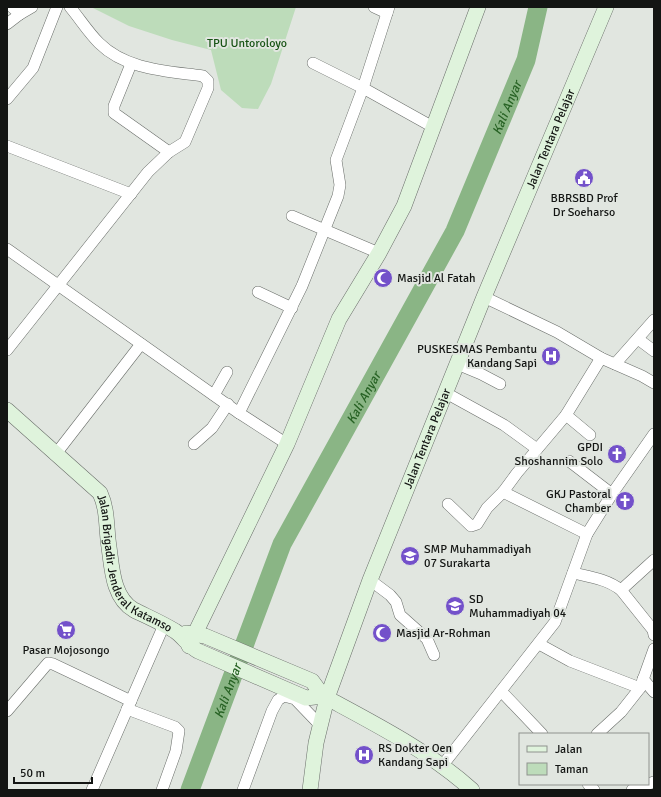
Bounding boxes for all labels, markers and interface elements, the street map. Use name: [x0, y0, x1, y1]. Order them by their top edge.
park label: TPU Untoroloyo: [207, 36, 287, 51]
water label: Kali Anyar: [489, 77, 526, 137]
street label: Jalan Tentara Pelajar: [523, 86, 579, 191]
public building icon: BBRSBD Prof Dr Soeharso: [573, 167, 595, 189]
place label: BBRSBD Prof Dr Soeharso: [550, 191, 619, 220]
mosque icon: Masjid Al Fatah: [372, 267, 394, 289]
place label: Masjid Al Fatah: [397, 271, 476, 286]
place label: PUSKESMAS Pembantu Kandang Sapi: [417, 342, 537, 371]
hospital icon: PUSKESMAS Pembantu Kandang Sapi: [540, 345, 562, 367]
water label: Kali Anyar: [343, 367, 386, 427]
street label: Jalan Tentara Pelajar: [401, 386, 455, 491]
place label: GPDI Shoshannim Solo: [515, 440, 603, 469]
church icon: GPDI Shoshannim Solo: [606, 443, 628, 465]
place label: GKJ Pastoral Chamber: [546, 487, 612, 516]
church icon: GKJ Pastoral Chamber: [614, 490, 636, 512]
street label: Jalan Brigadir Jenderal Katamso: [93, 492, 175, 636]
place label: SMP Muhammadiyah 07 Surakarta: [424, 542, 531, 571]
school or university icon: SMP Muhammadiyah 07 Surakarta: [399, 545, 421, 567]
place label: SD Muhammadiyah 04: [469, 592, 567, 621]
school or university icon: SD Muhammadiyah 04: [444, 595, 466, 617]
supermarket icon: Pasar Mojosongo: [55, 619, 77, 641]
mosque icon: Masjid Ar-Rohman: [371, 622, 393, 644]
place label: Masjid Ar-Rohman: [396, 626, 491, 641]
place label: Pasar Mojosongo: [22, 643, 110, 658]
water label: Kali Anyar: [211, 660, 246, 720]
legend: [519, 733, 649, 785]
place label: RS Dokter Oen Kandang Sapi: [378, 741, 452, 770]
text: Jalan: [555, 742, 582, 757]
hospital icon: RS Dokter Oen Kandang Sapi: [353, 744, 375, 766]
scale bar: [14, 759, 92, 785]
text: Taman: [555, 762, 588, 777]
text: 50 m: [20, 766, 45, 781]

